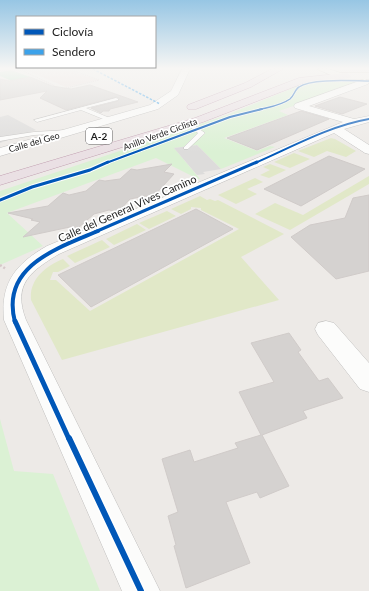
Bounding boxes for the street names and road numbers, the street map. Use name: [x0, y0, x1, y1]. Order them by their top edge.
street label: Anillo Verde Ciclista: [121, 115, 199, 153]
road number: A-2: [86, 128, 112, 144]
street label: Calle del Geo: [7, 129, 61, 155]
street label: Calle del General Vives Camino: [56, 172, 198, 244]

